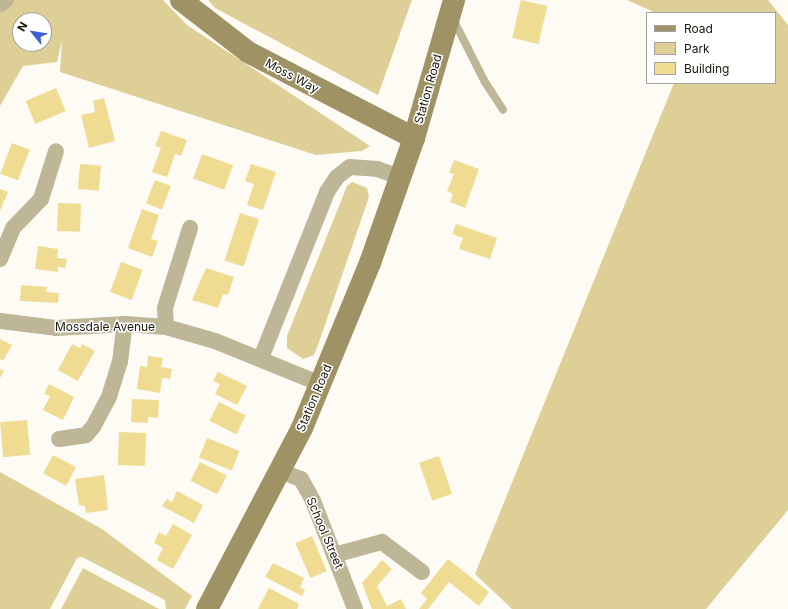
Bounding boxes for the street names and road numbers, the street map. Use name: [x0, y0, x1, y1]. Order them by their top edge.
street label: Station Road: [411, 52, 445, 126]
street label: Moss Way: [263, 56, 321, 96]
street label: Mossdale Avenue: [55, 320, 155, 334]
street label: Station Road: [293, 362, 335, 434]
street label: School Street: [303, 495, 347, 571]

